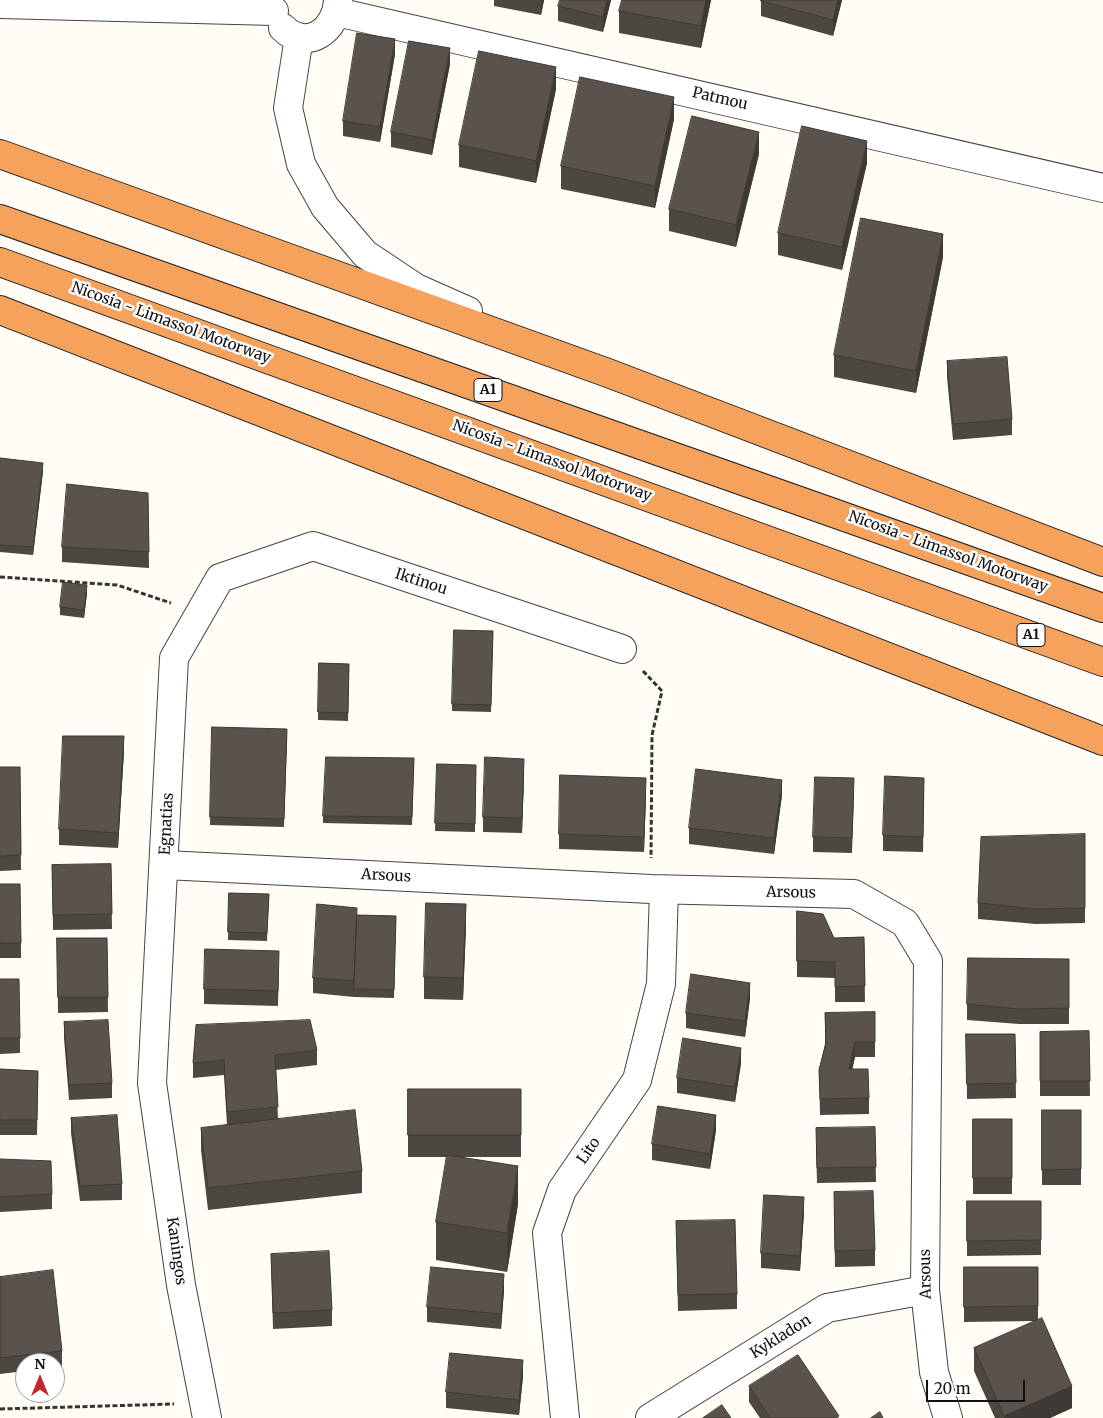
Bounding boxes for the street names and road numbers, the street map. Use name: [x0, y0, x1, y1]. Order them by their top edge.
street label: Patmou: [690, 84, 750, 114]
street label: Nicosia - Limassol Motorway: [69, 278, 273, 368]
road number: A1: [474, 378, 502, 402]
street label: Nicosia - Limassol Motorway: [450, 416, 654, 506]
street label: Nicosia - Limassol Motorway: [846, 507, 1050, 597]
street label: Iktinou: [393, 565, 449, 599]
road number: A1: [1017, 624, 1045, 646]
street label: Egnatias: [156, 792, 178, 856]
street label: Arsous: [361, 866, 411, 886]
street label: Arsous: [766, 884, 816, 902]
street label: Lito: [574, 1134, 604, 1168]
street label: Kaningos: [162, 1216, 190, 1286]
street label: Arsous: [917, 1249, 935, 1299]
street label: Kykladon: [747, 1311, 815, 1363]

